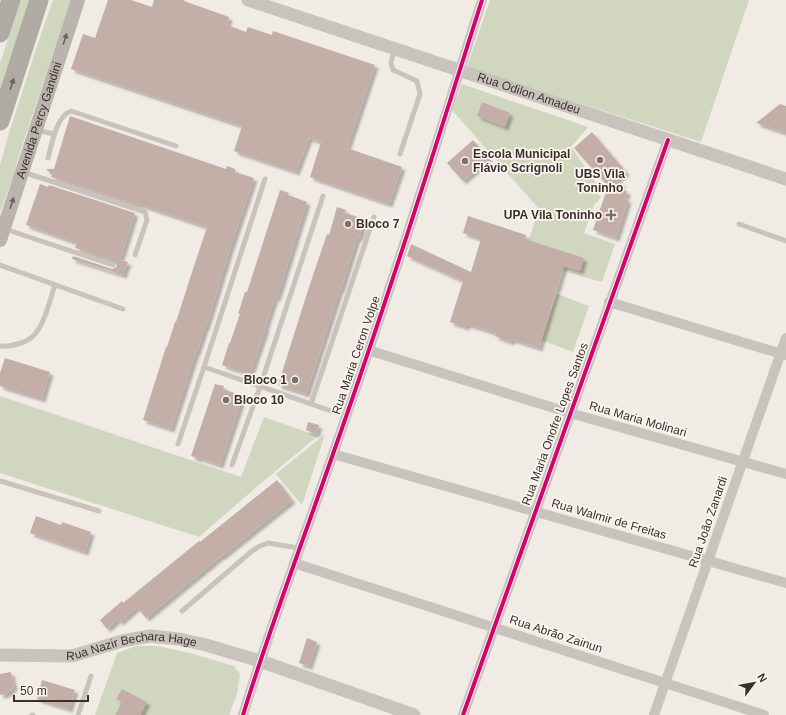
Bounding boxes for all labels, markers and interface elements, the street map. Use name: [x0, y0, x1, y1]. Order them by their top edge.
one-way arrow: [62, 33, 68, 45]
street label: Avenida Percy Gandini: [13, 60, 64, 180]
street label: Rua Odilon Amadeu: [476, 70, 582, 117]
one-way arrow: [9, 77, 15, 89]
place label: Escola Municipal Flávio Scrignoli: [473, 147, 570, 175]
marker: UBS Vila Toninho: [595, 155, 605, 165]
marker: Escola Municipal Flávio Scrignoli: [460, 156, 470, 166]
place label: UBS Vila Toninho: [575, 167, 625, 195]
one-way arrow: [9, 197, 15, 209]
place label: UPA Vila Toninho: [504, 208, 602, 222]
marker: UPA Vila Toninho: [605, 209, 617, 221]
place label: Bloco 7: [356, 217, 400, 231]
marker: Bloco 7: [343, 219, 353, 229]
street label: Rua Maria Ceron Volpe: [329, 293, 383, 416]
street label: Rua Maria Onofre Lopes Santos: [519, 341, 591, 507]
place label: Bloco 1: [244, 373, 287, 387]
marker: Bloco 1: [290, 375, 300, 385]
place label: Bloco 10: [234, 393, 284, 407]
marker: Bloco 10: [221, 395, 231, 405]
street label: Rua Maria Molinari: [588, 398, 688, 440]
street label: Rua João Zanardi: [686, 475, 730, 569]
street label: Rua Walmir de Freitas: [550, 496, 668, 542]
street label: Rua Abrão Zainun: [508, 612, 604, 656]
street label: Rua Nazir Bechara Hage: [66, 629, 198, 663]
north arrow: [734, 663, 774, 703]
text: N: [755, 671, 770, 684]
scale bar: [14, 677, 88, 703]
text: 50 m: [20, 684, 47, 698]

